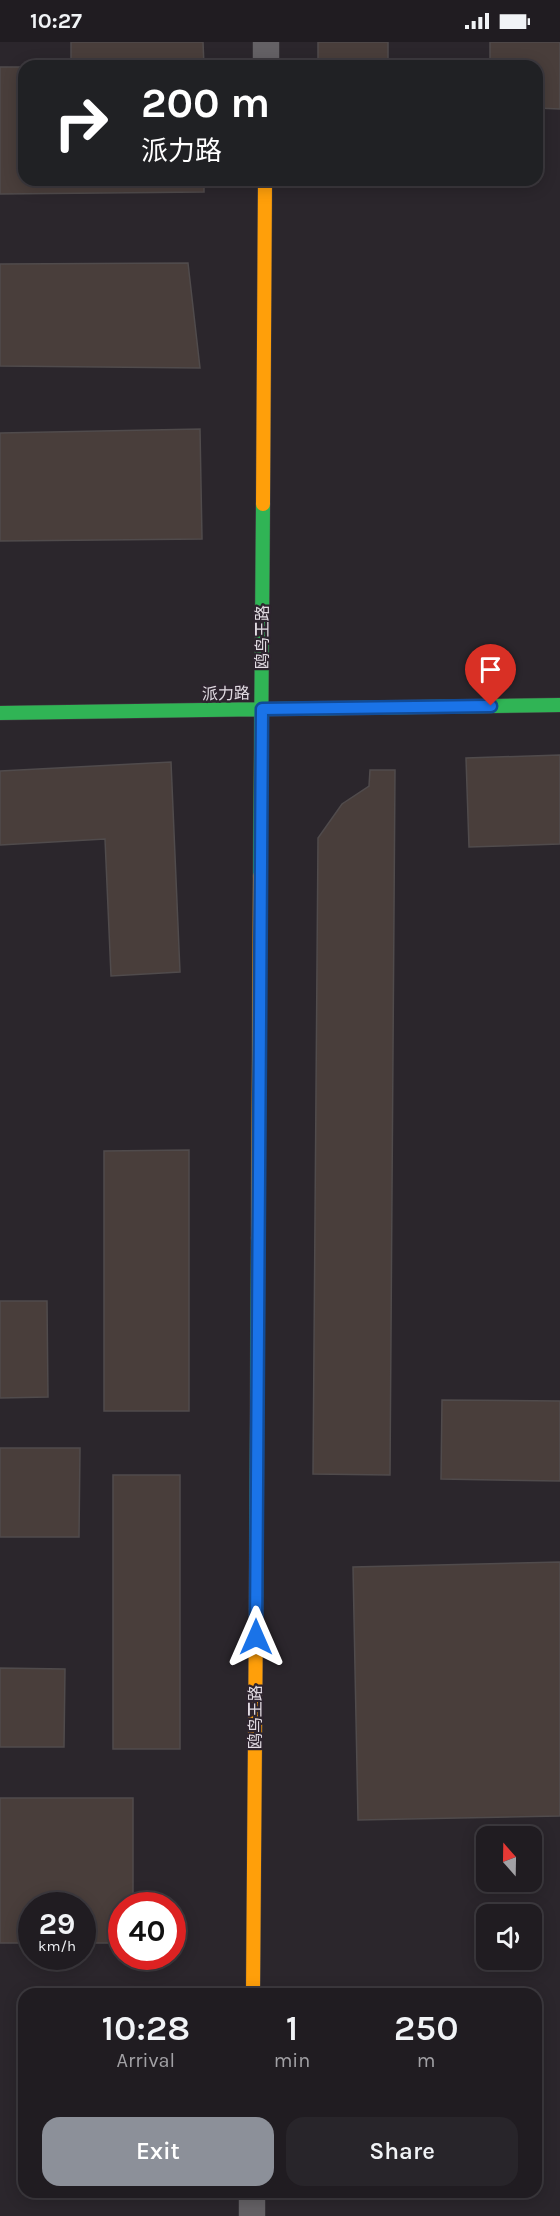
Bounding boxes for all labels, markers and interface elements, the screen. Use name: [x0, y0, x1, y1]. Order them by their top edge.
text: 10:27: [30, 8, 82, 34]
text: 200 m: [141, 78, 270, 128]
icon: right: [42, 84, 120, 162]
text: 派力路: [141, 135, 222, 167]
street label: 鸥鸟王路: [253, 605, 272, 669]
pin: [465, 644, 516, 706]
icon: arrive: [474, 653, 507, 686]
street label: 派力路: [202, 684, 250, 703]
position arrow: [224, 1605, 288, 1669]
street label: 鸥鸟王路: [246, 1685, 265, 1749]
north arrow: [476, 1826, 542, 1892]
map controls: [476, 1826, 542, 1970]
speed limit sign: 40: [108, 1892, 186, 1970]
button: sound: [476, 1904, 542, 1970]
text: 29: [39, 1906, 75, 1942]
text: km/h: [38, 1937, 76, 1955]
text: 10:28: [101, 2007, 190, 2049]
text: 1: [286, 2007, 298, 2049]
text: 250: [394, 2007, 459, 2049]
text: Arrival: [117, 2049, 175, 2072]
text: min: [274, 2049, 310, 2072]
text: m: [417, 2049, 436, 2072]
button: Exit: [42, 2117, 274, 2186]
button: Share: [286, 2117, 518, 2186]

